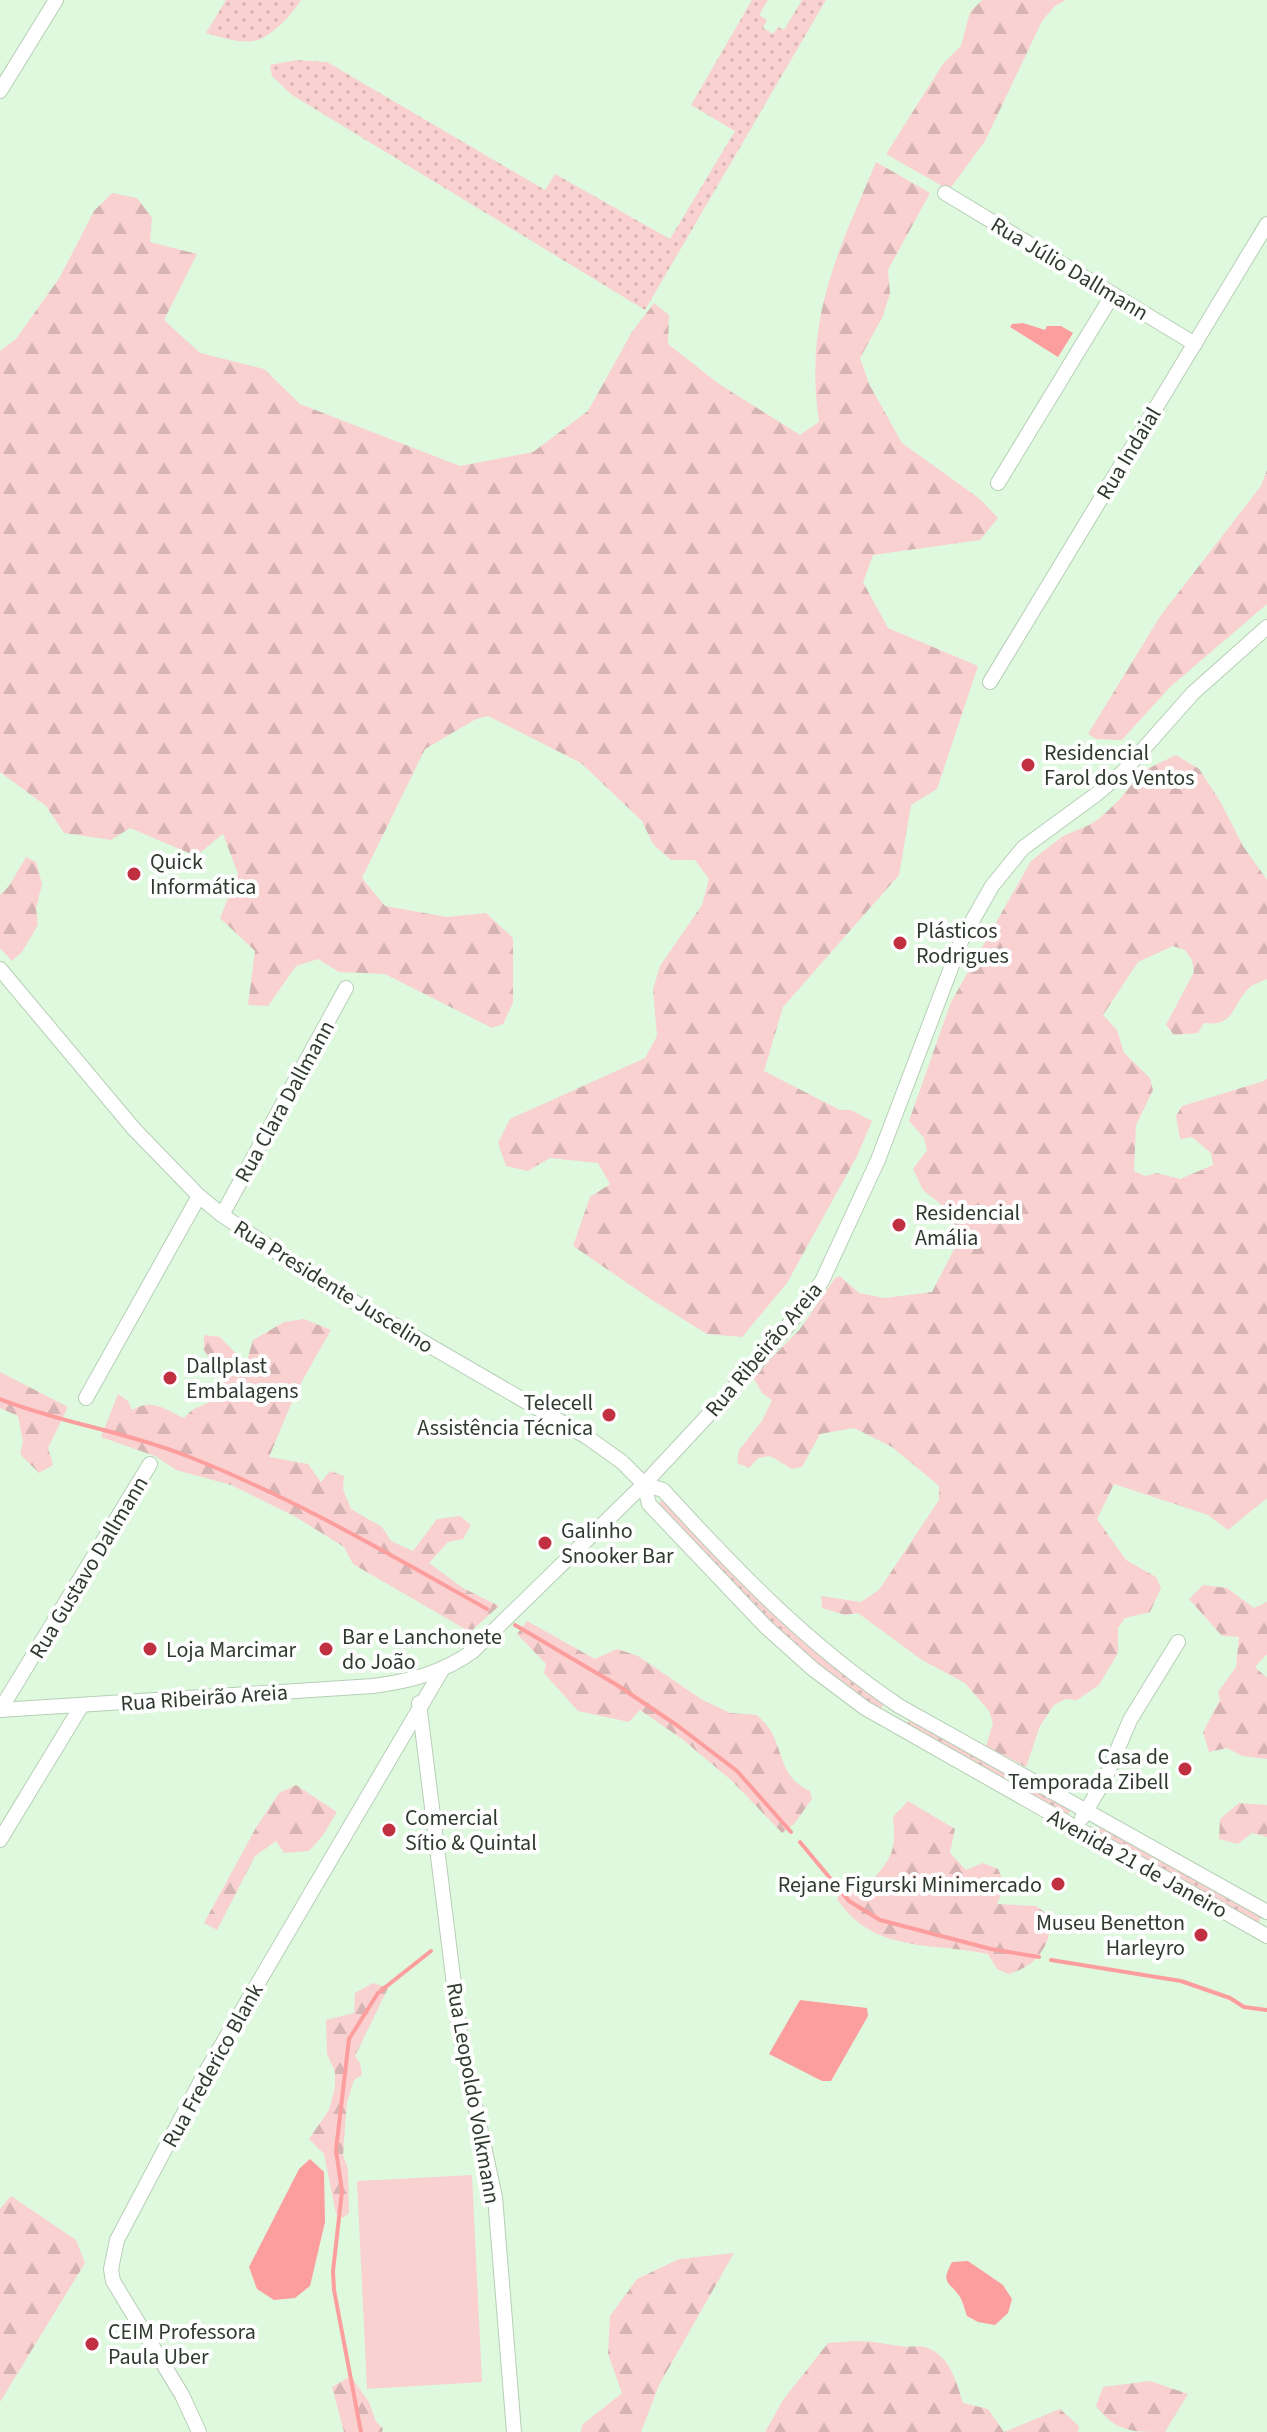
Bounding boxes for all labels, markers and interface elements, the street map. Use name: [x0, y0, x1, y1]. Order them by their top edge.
street label: Rua Júlio Dallmann: [985, 209, 1154, 329]
street label: Rua Indaial: [1089, 401, 1169, 506]
place label: Residencial Farol dos Ventos: [1044, 737, 1194, 794]
marker: Residencial Farol dos Ventos: [1019, 756, 1037, 774]
place label: Quick Informática: [150, 846, 256, 903]
marker: Quick Informática: [125, 865, 143, 883]
place label: Plásticos Rodrigues: [916, 915, 1009, 972]
marker: Plásticos Rodrigues: [891, 934, 909, 952]
street label: Rua Clara Dallmann: [227, 1015, 343, 1188]
place label: Residencial Amália: [915, 1197, 1020, 1254]
street label: Rua Presidente Juscelino: [227, 1212, 440, 1361]
marker: Residencial Amália: [890, 1216, 908, 1234]
street label: Rua Ribeirão Areia: [698, 1275, 830, 1424]
place label: Dallplast Embalagens: [186, 1350, 298, 1407]
marker: Dallplast Embalagens: [161, 1369, 179, 1387]
place label: Telecell Assistência Técnica: [417, 1387, 593, 1444]
marker: Telecell Assistência Técnica: [600, 1406, 618, 1424]
street label: Rua Gustavo Dallmann: [22, 1470, 156, 1665]
place label: Galinho Snooker Bar: [561, 1515, 674, 1572]
marker: Galinho Snooker Bar: [536, 1534, 554, 1552]
place label: Bar e Lanchonete do João: [342, 1621, 502, 1678]
place label: Loja Marcimar: [166, 1634, 297, 1666]
marker: Loja Marcimar: [141, 1640, 159, 1658]
marker: Bar e Lanchonete do João: [317, 1640, 335, 1658]
street label: Rua Ribeirão Areia: [119, 1676, 289, 1720]
place label: Casa de Temporada Zibell: [1008, 1741, 1169, 1798]
marker: Casa de Temporada Zibell: [1176, 1760, 1194, 1778]
street label: Avenida 21 de Janeiro: [1042, 1801, 1233, 1927]
place label: Comercial Sítio & Quintal: [405, 1802, 537, 1859]
marker: Comercial Sítio & Quintal: [380, 1821, 398, 1839]
place label: Rejane Figurski Minimercado: [778, 1869, 1042, 1901]
marker: Rejane Figurski Minimercado: [1049, 1875, 1067, 1893]
place label: Museu Benetton Harleyro: [1036, 1907, 1185, 1964]
marker: Museu Benetton Harleyro: [1192, 1926, 1210, 1944]
street label: Rua Frederico Blank: [154, 1977, 271, 2153]
street label: Rua Leopoldo Volkmann: [438, 1980, 508, 2206]
place label: CEIM Professora Paula Uber: [108, 2316, 256, 2373]
marker: CEIM Professora Paula Uber: [83, 2335, 101, 2353]

